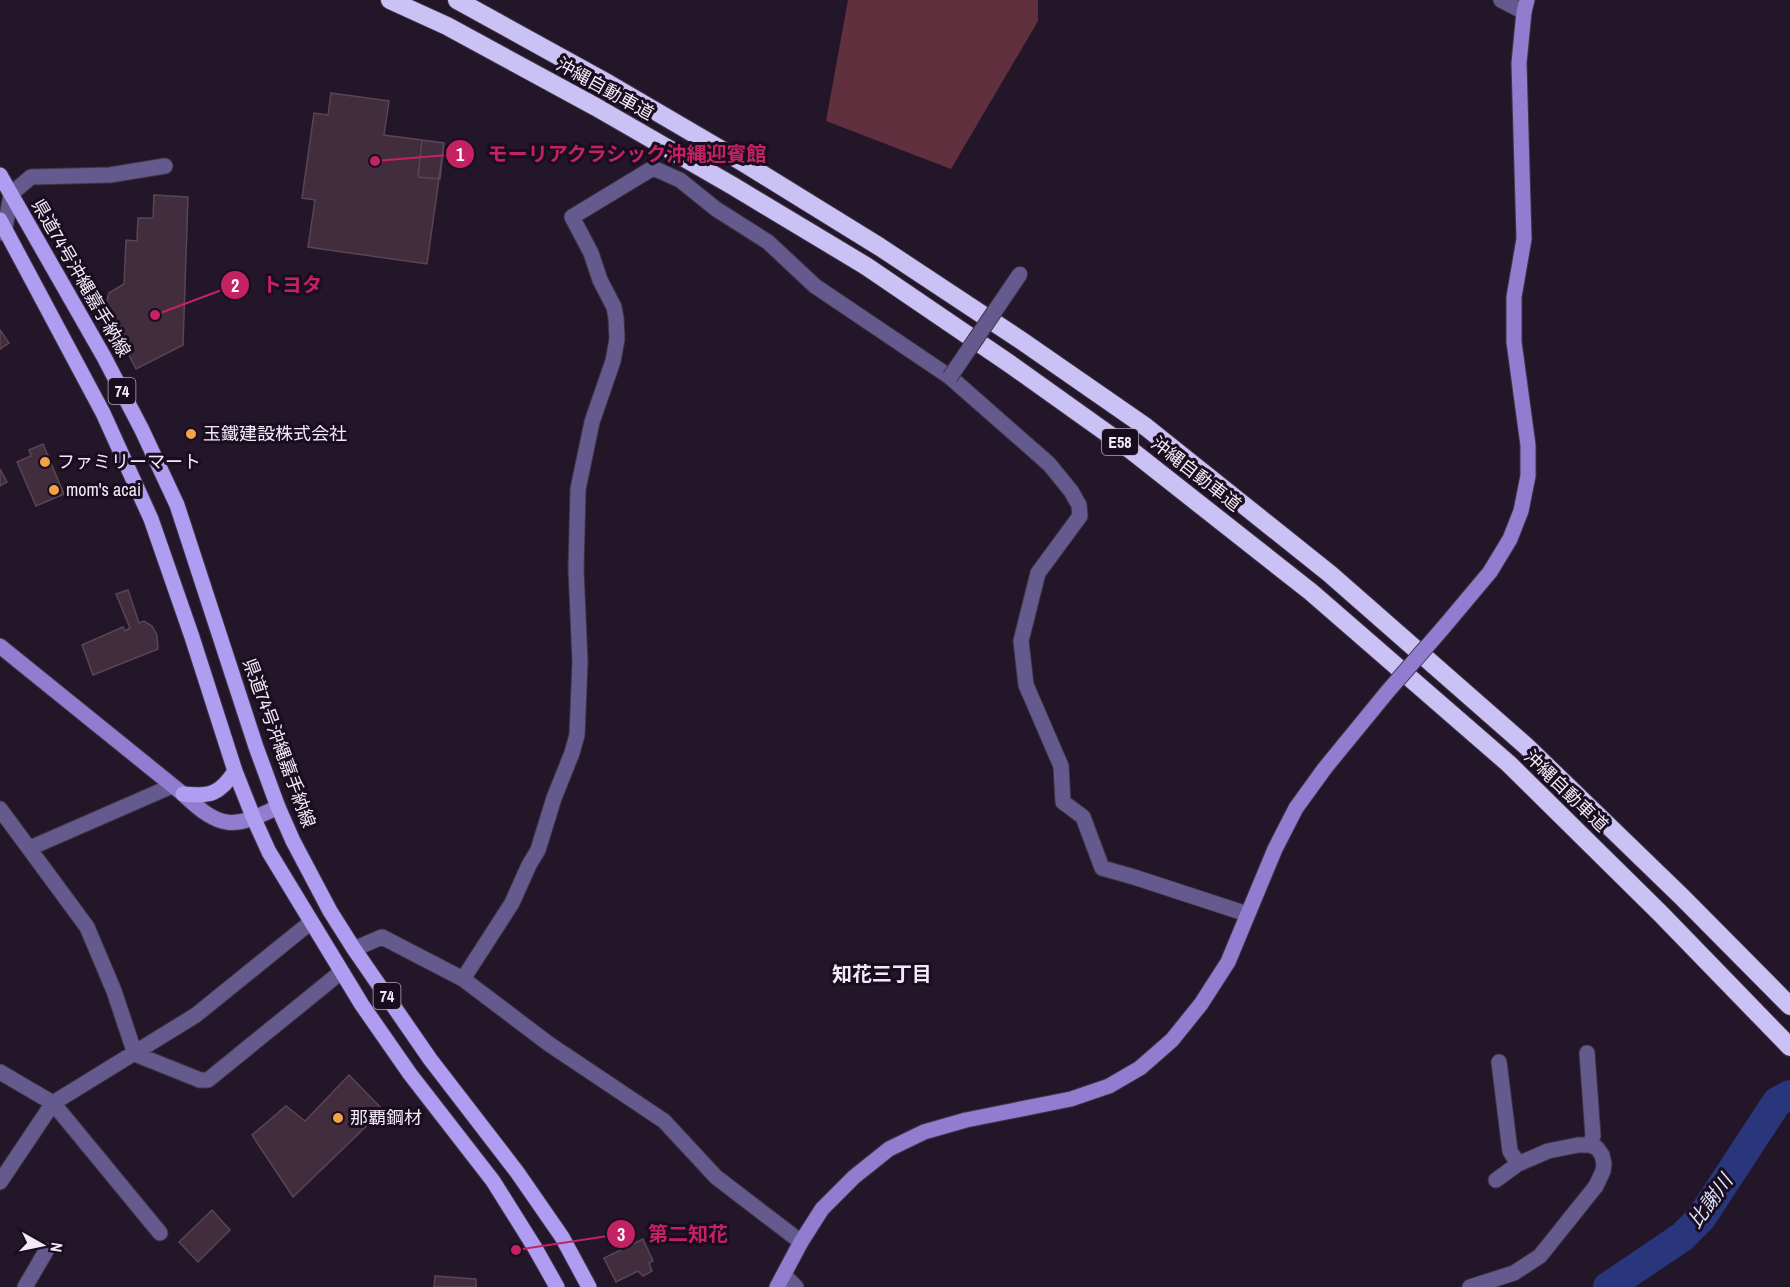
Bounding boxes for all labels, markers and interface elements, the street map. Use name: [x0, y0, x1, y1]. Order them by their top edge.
street label: 沖縄自動車道: [552, 51, 659, 126]
callout: モーリアクラシック沖縄迎賓館: [445, 135, 779, 173]
text: モーリアクラシック沖縄迎賓館: [488, 140, 766, 167]
text: 1: [456, 142, 465, 167]
street label: 県道74号沖縄嘉手納線: [26, 194, 137, 361]
callout: トヨタ: [220, 266, 334, 304]
text: トヨタ: [262, 271, 322, 298]
text: 2: [231, 273, 239, 298]
road number: 74: [108, 378, 136, 404]
place label: 玉鐵建設株式会社: [203, 421, 347, 446]
marker: 玉鐵建設株式会社: [184, 427, 198, 441]
road number: E58: [1102, 429, 1138, 455]
street label: 沖縄自動車道: [1146, 431, 1247, 517]
place label: ファミリーマート: [57, 449, 201, 474]
marker: ファミリーマート: [38, 455, 52, 469]
place label: mom's acai: [66, 477, 141, 502]
marker: mom's acai: [47, 483, 61, 497]
street label: 県道74号沖縄嘉手納線: [237, 655, 322, 831]
street label: 沖縄自動車道: [1519, 744, 1614, 837]
district label: 知花三丁目: [832, 960, 932, 987]
road number: 74: [374, 983, 400, 1009]
place label: 那覇鋼材: [350, 1105, 422, 1130]
marker: 那覇鋼材: [331, 1111, 345, 1125]
water label: 比謝川: [1681, 1167, 1739, 1233]
north arrow: [12, 1215, 72, 1275]
callout: 第二知花: [606, 1215, 740, 1253]
text: 第二知花: [648, 1220, 728, 1247]
text: 3: [617, 1222, 625, 1247]
text: N: [45, 1241, 68, 1254]

